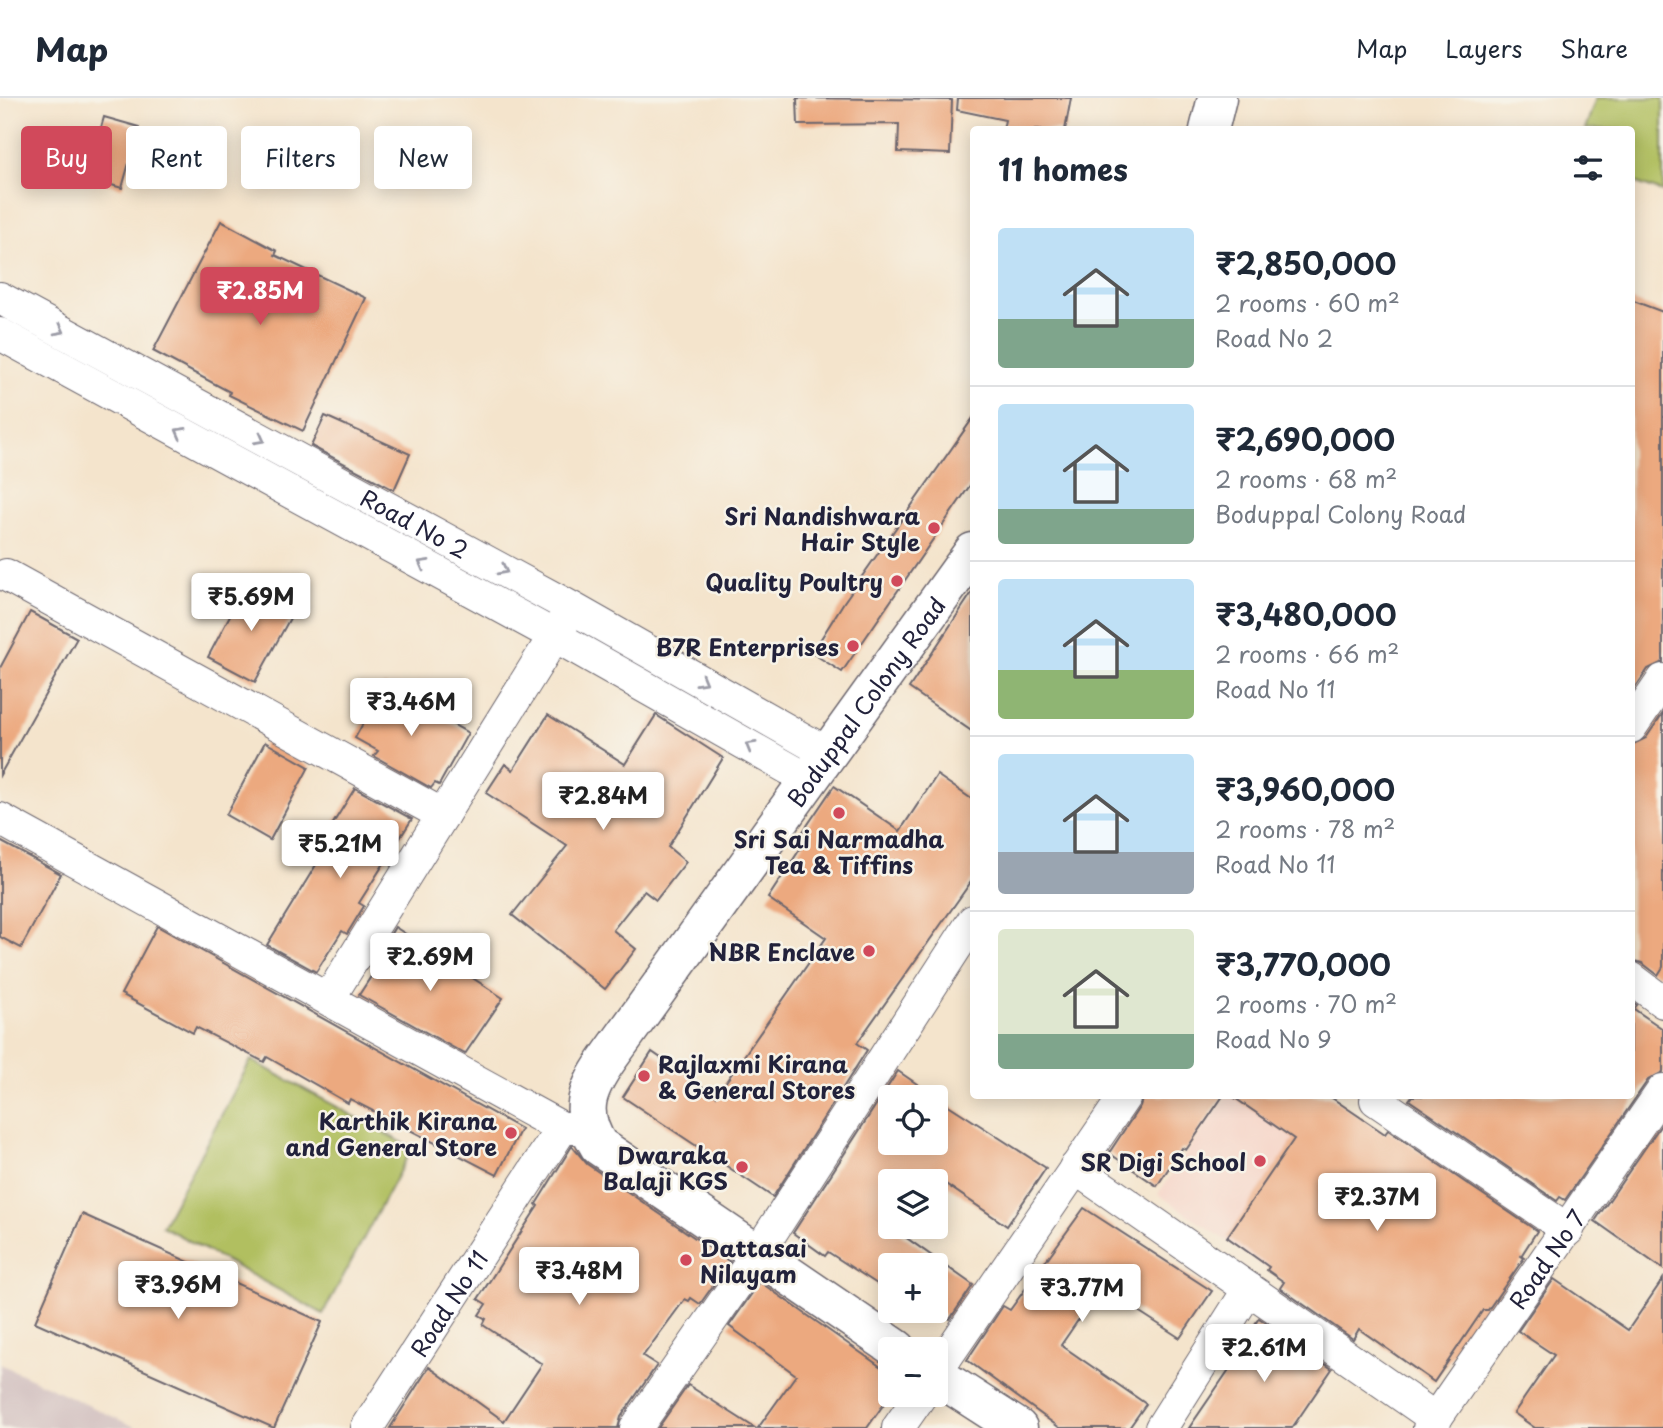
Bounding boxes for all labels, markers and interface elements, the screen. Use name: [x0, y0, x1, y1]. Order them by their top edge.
text: Map: [35, 23, 108, 73]
text: Map: [1356, 30, 1407, 66]
text: Layers: [1445, 30, 1522, 66]
text: Share: [1560, 30, 1628, 66]
chip: Buy: [21, 126, 112, 189]
chip: Rent: [126, 126, 227, 189]
chip: Filters: [241, 126, 360, 189]
chip: New: [374, 126, 472, 189]
text: 11 homes: [998, 146, 1128, 191]
icon: filters: [1569, 149, 1607, 187]
text: ₹2,850,000: [1215, 240, 1396, 285]
icon: home: [1054, 256, 1138, 340]
pin: ₹2.85M: [203, 268, 317, 327]
text: ₹2.85M: [216, 272, 304, 307]
text: 2 rooms · 60 m²: [1215, 285, 1400, 320]
text: Road No 2: [1215, 320, 1333, 355]
one-way arrow: [53, 322, 65, 335]
text: ₹2,690,000: [1215, 416, 1395, 461]
one-way arrow: [175, 427, 187, 440]
one-way arrow: [253, 431, 265, 444]
icon: home: [1054, 432, 1138, 516]
text: 2 rooms · 68 m²: [1215, 461, 1397, 496]
street label: Road No 2: [355, 479, 475, 566]
text: Boduppal Colony Road: [1215, 496, 1466, 531]
place label: Sri Nandishwara Hair Style: [725, 498, 920, 559]
marker: Sri Nandishwara Hair Style: [926, 520, 942, 536]
one-way arrow: [418, 559, 430, 572]
one-way arrow: [496, 562, 508, 576]
place label: Quality Poultry: [705, 564, 883, 599]
marker: Quality Poultry: [889, 573, 905, 589]
pin: ₹5.69M: [194, 574, 308, 633]
text: ₹5.69M: [207, 578, 295, 613]
street label: Boduppal Colony Road: [778, 589, 953, 814]
text: ₹3,480,000: [1215, 591, 1397, 636]
icon: home: [1054, 607, 1138, 691]
place label: B7R Enterprises: [656, 629, 839, 664]
text: 2 rooms · 66 m²: [1215, 636, 1399, 671]
marker: B7R Enterprises: [845, 638, 861, 654]
text: Road No 11: [1215, 671, 1335, 706]
one-way arrow: [694, 673, 707, 686]
pin: ₹3.46M: [354, 678, 468, 738]
text: ₹3.46M: [366, 683, 456, 718]
one-way arrow: [744, 742, 757, 755]
text: ₹3,960,000: [1215, 766, 1395, 811]
pin: ₹2.84M: [546, 772, 660, 832]
text: ₹2.84M: [558, 777, 648, 812]
icon: home: [1054, 782, 1138, 866]
marker: Sri Sai Narmadha Tea & Tiffins: [831, 805, 847, 821]
text: 2 rooms · 78 m²: [1215, 811, 1395, 846]
pin: ₹5.21M: [283, 820, 397, 880]
place label: Sri Sai Narmadha Tea & Tiffins: [734, 821, 944, 882]
text: ₹5.21M: [298, 825, 382, 860]
text: Road No 11: [1215, 846, 1335, 881]
pin: ₹2.69M: [373, 934, 487, 993]
place label: NBR Enclave: [709, 934, 855, 969]
text: ₹2.69M: [386, 938, 474, 973]
text: ₹3,770,000: [1215, 941, 1391, 986]
marker: NBR Enclave: [861, 943, 877, 959]
icon: home: [1054, 957, 1138, 1041]
text: 2 rooms · 70 m²: [1215, 986, 1397, 1021]
text: Road No 9: [1215, 1021, 1332, 1056]
place label: Rajlaxmi Kirana & General Stores: [658, 1046, 855, 1107]
marker: Rajlaxmi Kirana & General Stores: [636, 1068, 652, 1084]
map controls: [878, 1085, 948, 1407]
button: locate: [878, 1085, 948, 1155]
place label: Karthik Kirana and General Store: [286, 1103, 498, 1164]
marker: Karthik Kirana and General Store: [503, 1125, 519, 1141]
place label: Dwaraka Balaji KGS: [603, 1137, 728, 1198]
place label: SR Digi School: [1081, 1144, 1246, 1179]
marker: SR Digi School: [1252, 1153, 1268, 1169]
marker: Dwaraka Balaji KGS: [734, 1159, 750, 1175]
button: layers: [878, 1169, 948, 1239]
pin: ₹2.37M: [1320, 1174, 1434, 1233]
text: ₹2.37M: [1334, 1178, 1420, 1213]
street label: Road No 7: [1499, 1202, 1593, 1316]
place label: Dattasai Nilayam: [700, 1230, 807, 1291]
street label: Road No 11: [401, 1243, 496, 1363]
pin: ₹3.48M: [522, 1248, 636, 1307]
text: ₹3.48M: [535, 1252, 623, 1287]
marker: Dattasai Nilayam: [678, 1252, 694, 1268]
button: +: [878, 1253, 948, 1323]
pin: ₹3.96M: [121, 1262, 235, 1321]
pin: ₹3.77M: [1025, 1264, 1139, 1324]
text: ₹3.96M: [134, 1266, 222, 1301]
text: ₹3.77M: [1040, 1269, 1124, 1304]
pin: ₹2.61M: [1207, 1324, 1321, 1384]
text: ₹2.61M: [1221, 1329, 1307, 1364]
button: −: [878, 1337, 948, 1407]

